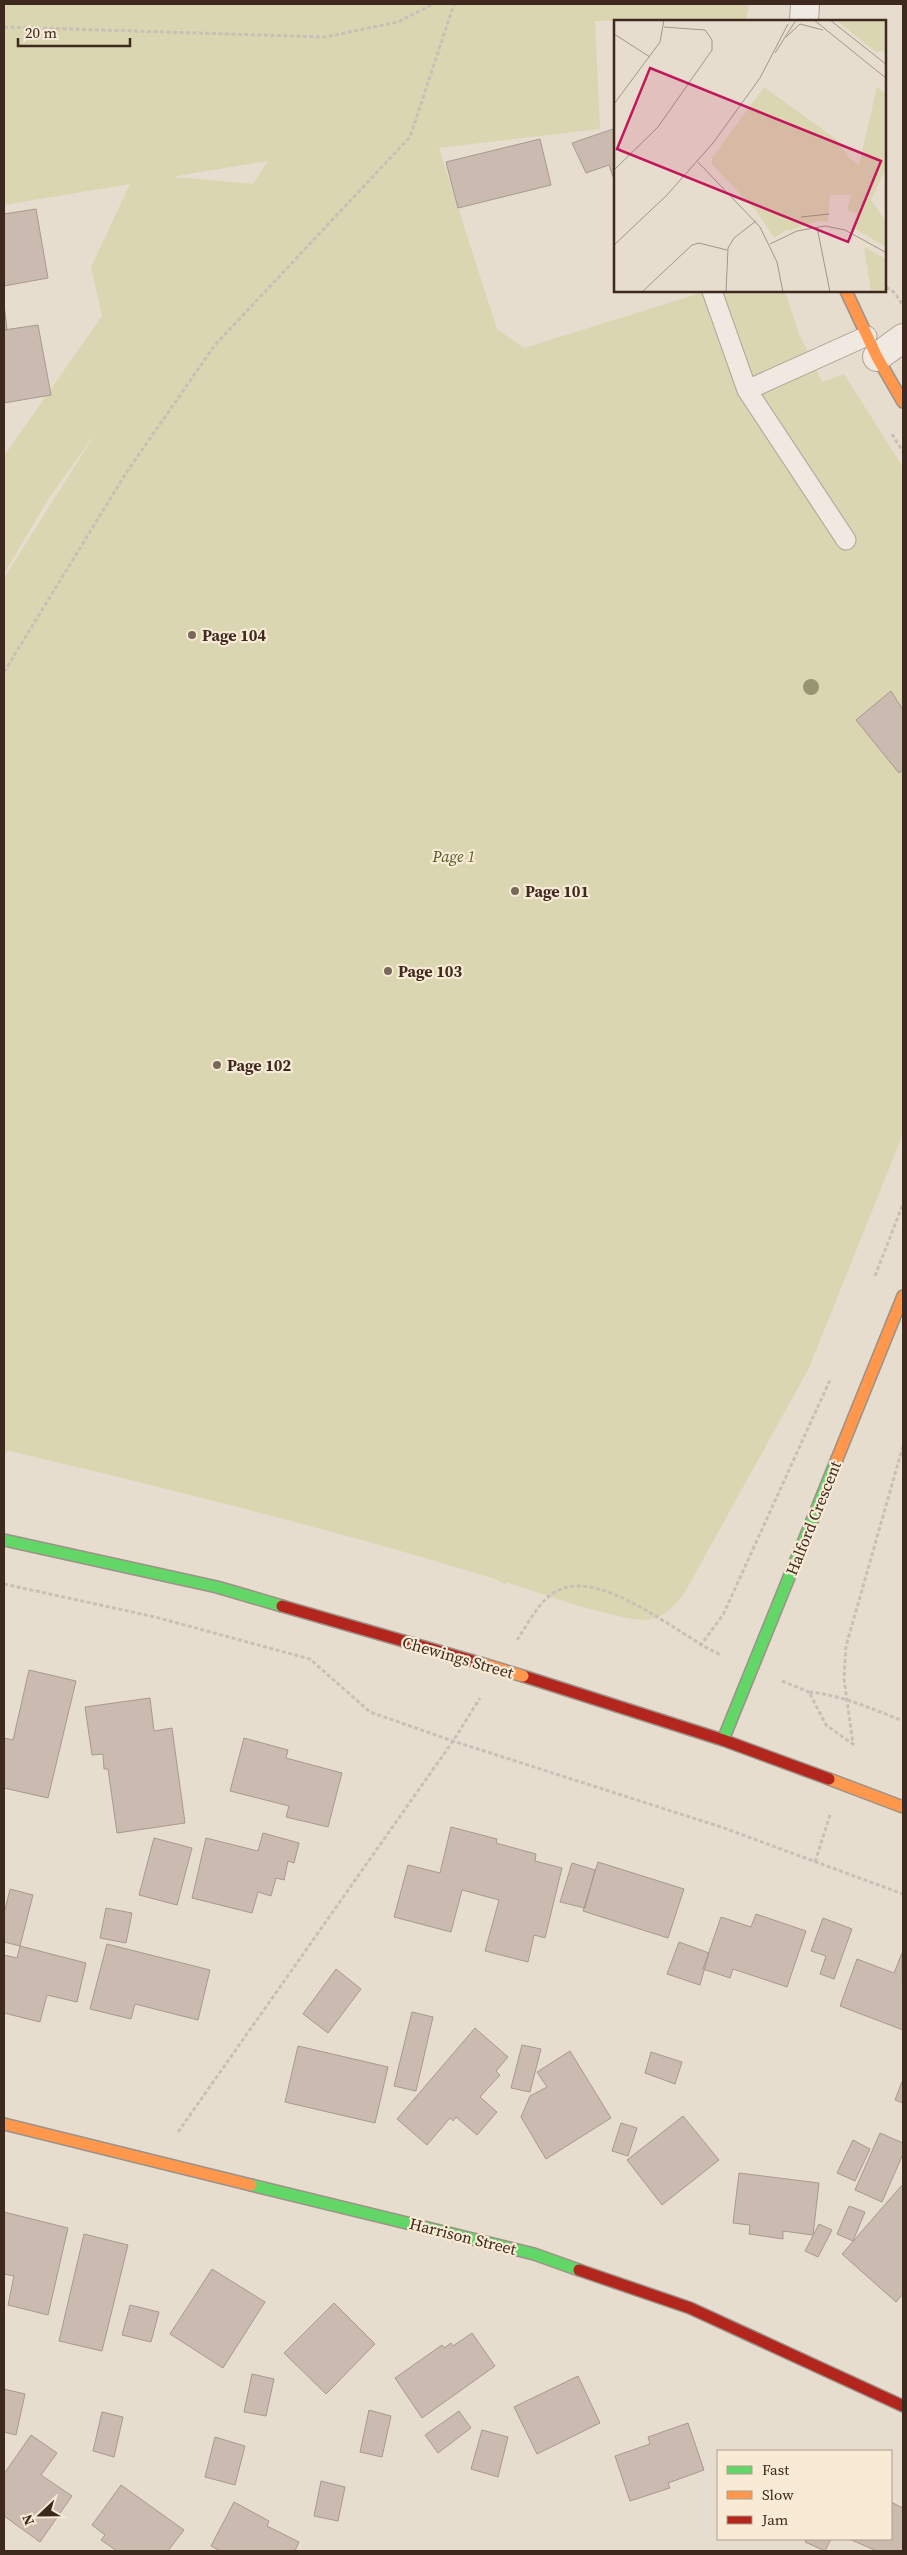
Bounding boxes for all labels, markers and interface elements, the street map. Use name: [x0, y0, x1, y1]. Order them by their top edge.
scale bar: [18, 15, 130, 47]
inset map: [614, 20, 887, 292]
text: 20 m: [25, 22, 57, 43]
place label: Page 104: [202, 624, 266, 646]
marker: Page 104: [186, 629, 198, 641]
park label: Page 1: [431, 845, 476, 867]
place label: Page 101: [525, 880, 589, 902]
marker: Page 101: [509, 885, 521, 897]
place label: Page 103: [398, 960, 462, 982]
marker: Page 103: [382, 965, 394, 977]
place label: Page 102: [227, 1054, 291, 1076]
marker: Page 102: [211, 1059, 223, 1071]
street label: Halford Crescent: [780, 1457, 846, 1578]
street label: Chewings Street: [400, 1631, 517, 1684]
street label: Harrison Street: [407, 2212, 519, 2260]
legend: [717, 2450, 892, 2540]
text: Fast: [762, 2459, 789, 2480]
text: Slow: [762, 2484, 794, 2505]
north arrow: [15, 2490, 65, 2540]
text: Jam: [761, 2509, 789, 2530]
text: N: [17, 2511, 39, 2528]

